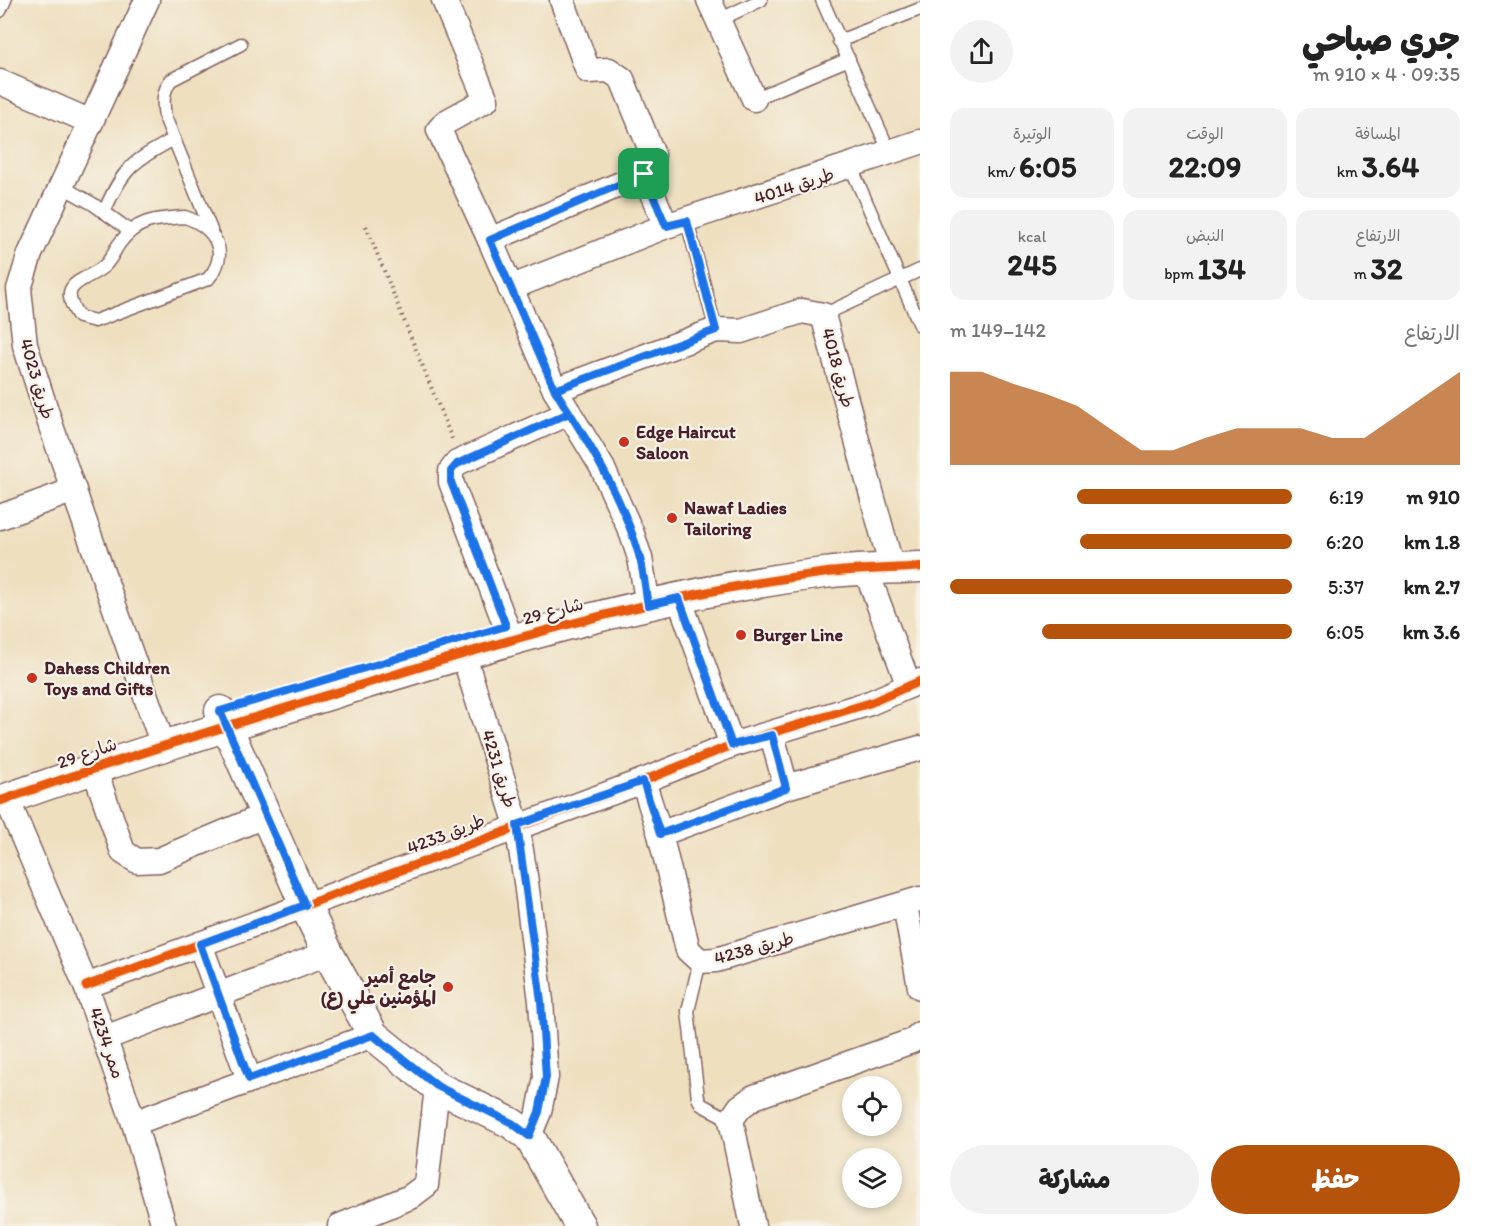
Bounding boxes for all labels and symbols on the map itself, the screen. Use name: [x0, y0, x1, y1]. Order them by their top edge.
pin: [618, 148, 669, 199]
street label: طريق 4014: [751, 163, 837, 209]
street label: طريق 4018: [817, 326, 859, 410]
street label: طريق 4023: [15, 336, 59, 422]
place label: Edge Haircut Saloon: [636, 421, 736, 464]
marker: Edge Haircut Saloon: [617, 435, 631, 449]
place label: Nawaf Ladies Tailoring: [683, 497, 787, 540]
marker: Nawaf Ladies Tailoring: [665, 511, 679, 525]
street label: شارع 29: [520, 592, 586, 631]
place label: Burger Line: [753, 624, 843, 646]
marker: Burger Line: [734, 628, 748, 642]
place label: Dahess Children Toys and Gifts: [43, 657, 170, 700]
marker: Dahess Children Toys and Gifts: [25, 671, 39, 685]
street label: طريق 4231: [477, 727, 521, 811]
street label: شارع 29: [54, 733, 120, 774]
street label: طريق 4233: [404, 809, 488, 859]
street label: طريق 4238: [712, 927, 796, 969]
place label: جامع أمير المؤمنين علي (ع): [321, 966, 436, 1014]
marker: جامع أمير المؤمنين علي (ع): [441, 980, 455, 994]
street label: ممر 4234: [85, 1004, 129, 1082]

